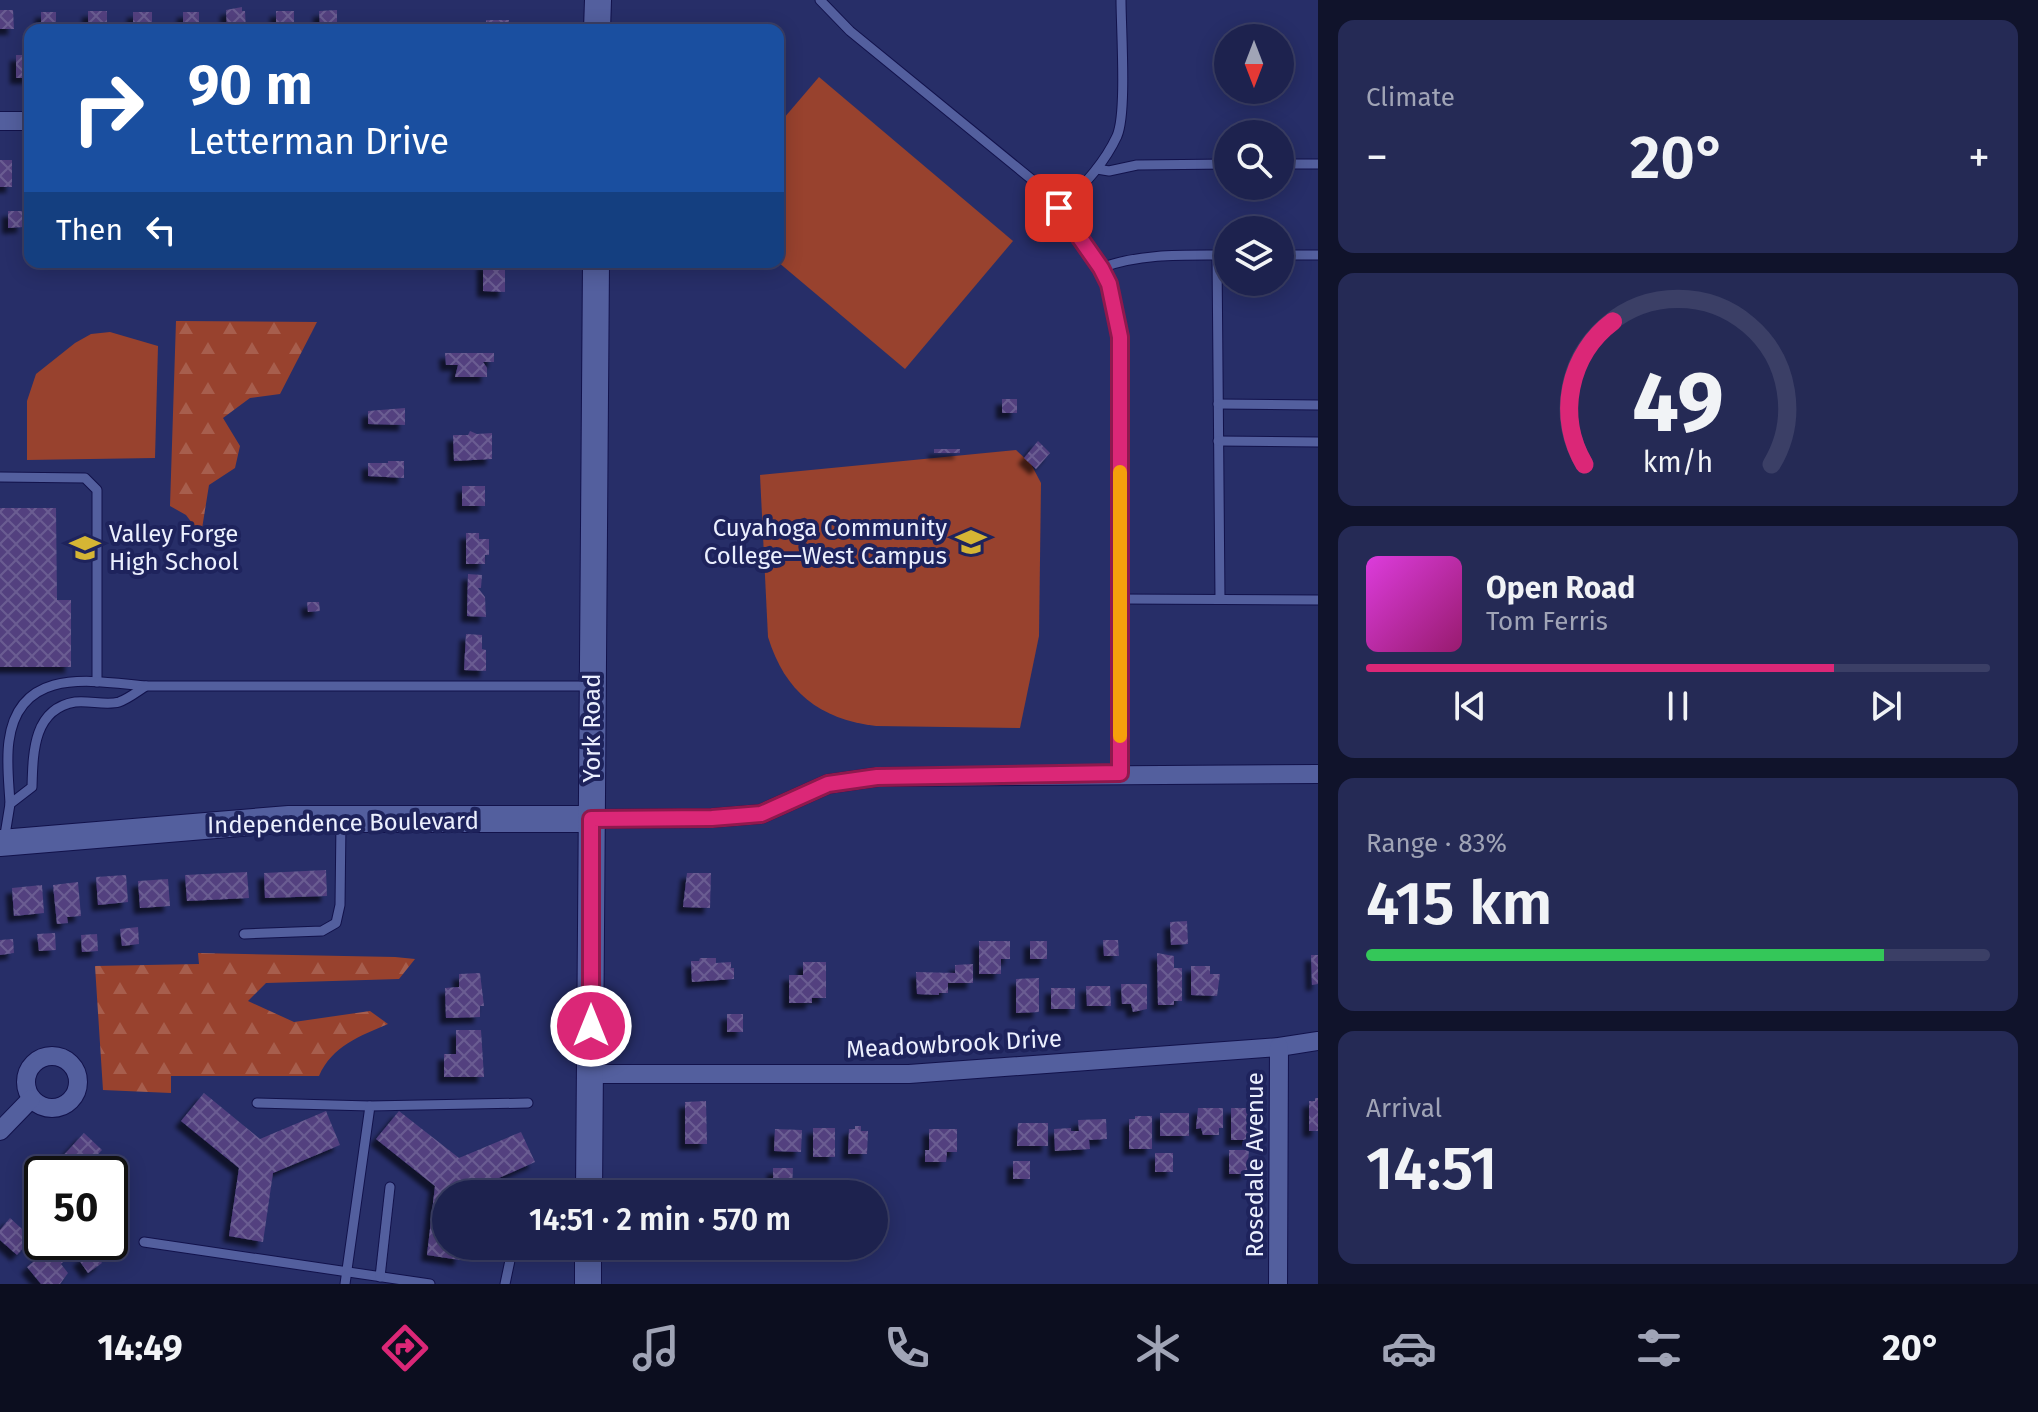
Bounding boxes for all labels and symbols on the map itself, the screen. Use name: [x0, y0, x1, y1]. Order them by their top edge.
north arrow: [1214, 24, 1294, 104]
pin: [1025, 174, 1093, 242]
place label: Cuyahoga Community College—West Campus: [704, 514, 947, 570]
place label: Valley Forge High School: [109, 520, 239, 576]
school or university icon: Cuyahoga Community College—West Campus: [954, 525, 988, 559]
school or university icon: Valley Forge High School: [68, 531, 102, 565]
street label: York Road: [578, 673, 606, 783]
street label: Independence Boulevard: [207, 807, 479, 839]
position arrow: [549, 984, 633, 1068]
street label: Meadowbrook Drive: [845, 1024, 1063, 1064]
street label: Rosedale Avenue: [1241, 1072, 1269, 1258]
speed limit sign: 50: [24, 1156, 128, 1260]

